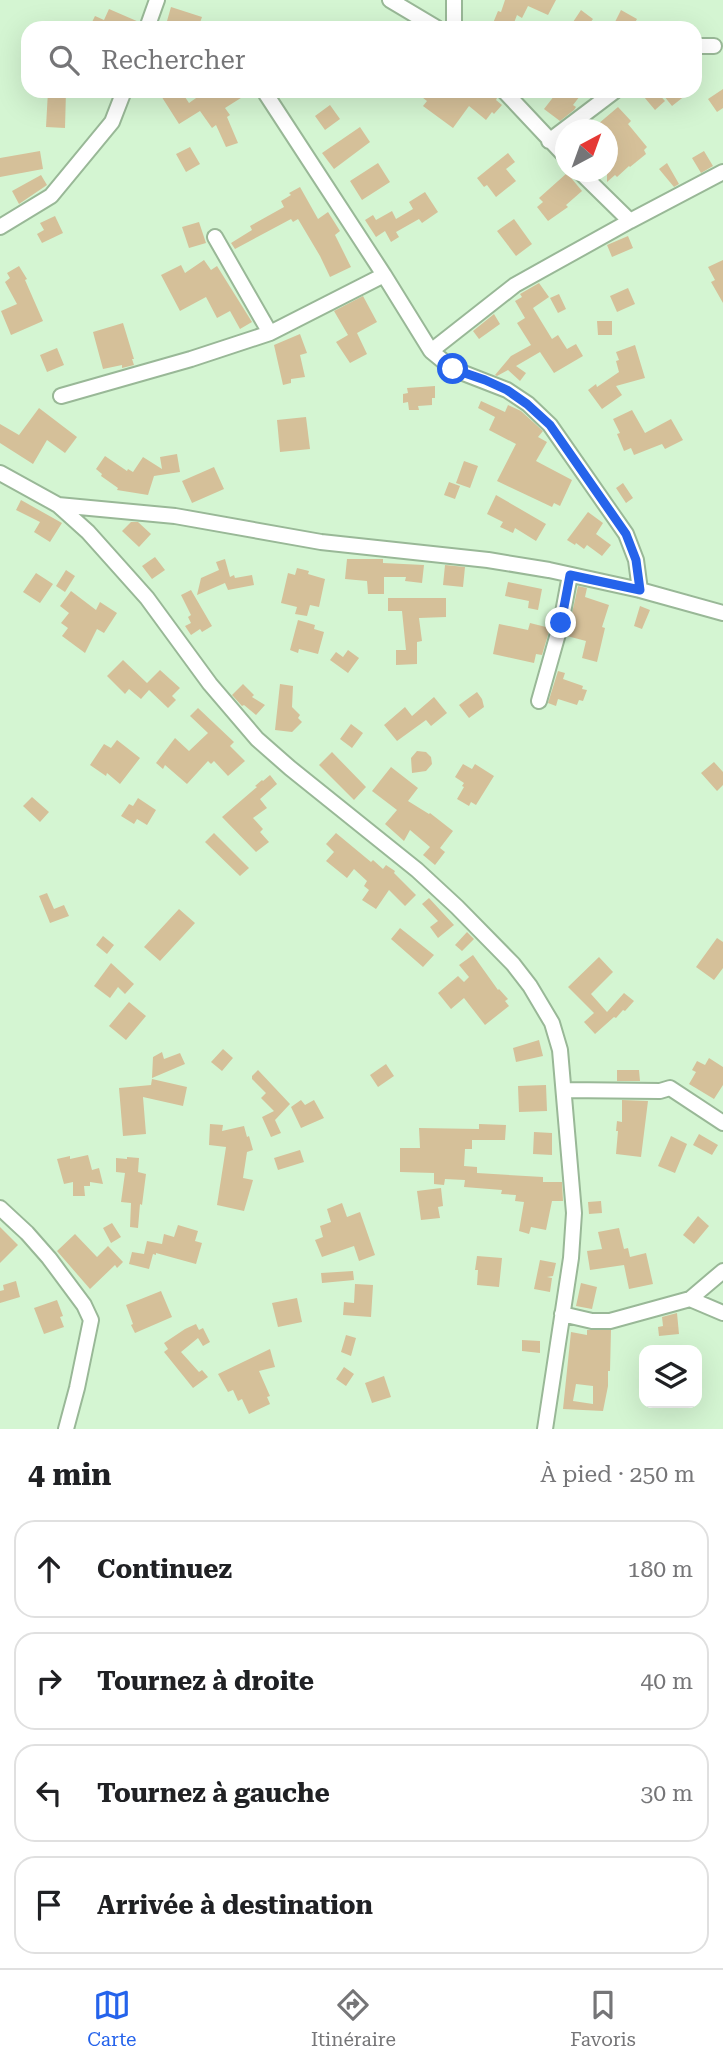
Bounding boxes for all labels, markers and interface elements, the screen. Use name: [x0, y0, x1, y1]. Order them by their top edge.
search box: [21, 21, 702, 98]
icon: search: [45, 41, 83, 79]
text: Rechercher: [101, 45, 245, 75]
north arrow: [555, 119, 618, 182]
route start: [437, 353, 468, 384]
route end: [545, 607, 576, 638]
map controls: [639, 1345, 702, 1408]
button: layers: [639, 1345, 702, 1408]
text: 4 min: [28, 1457, 111, 1492]
text: À pied · 250 m: [540, 1461, 695, 1488]
icon: ahead: [30, 1550, 68, 1588]
text: Continuez: [97, 1554, 232, 1584]
text: 180 m: [628, 1556, 693, 1583]
icon: right: [30, 1662, 68, 1700]
text: Tournez à droite: [97, 1666, 314, 1696]
text: 40 m: [640, 1668, 693, 1695]
icon: left: [30, 1774, 68, 1812]
text: Tournez à gauche: [97, 1778, 330, 1808]
text: 30 m: [640, 1780, 693, 1807]
icon: arrive: [30, 1886, 68, 1924]
text: Arrivée à destination: [97, 1890, 373, 1920]
tab: Carte: [87, 1986, 137, 2051]
tab: Itinéraire: [311, 1986, 396, 2051]
tab: Favoris: [570, 1986, 636, 2051]

